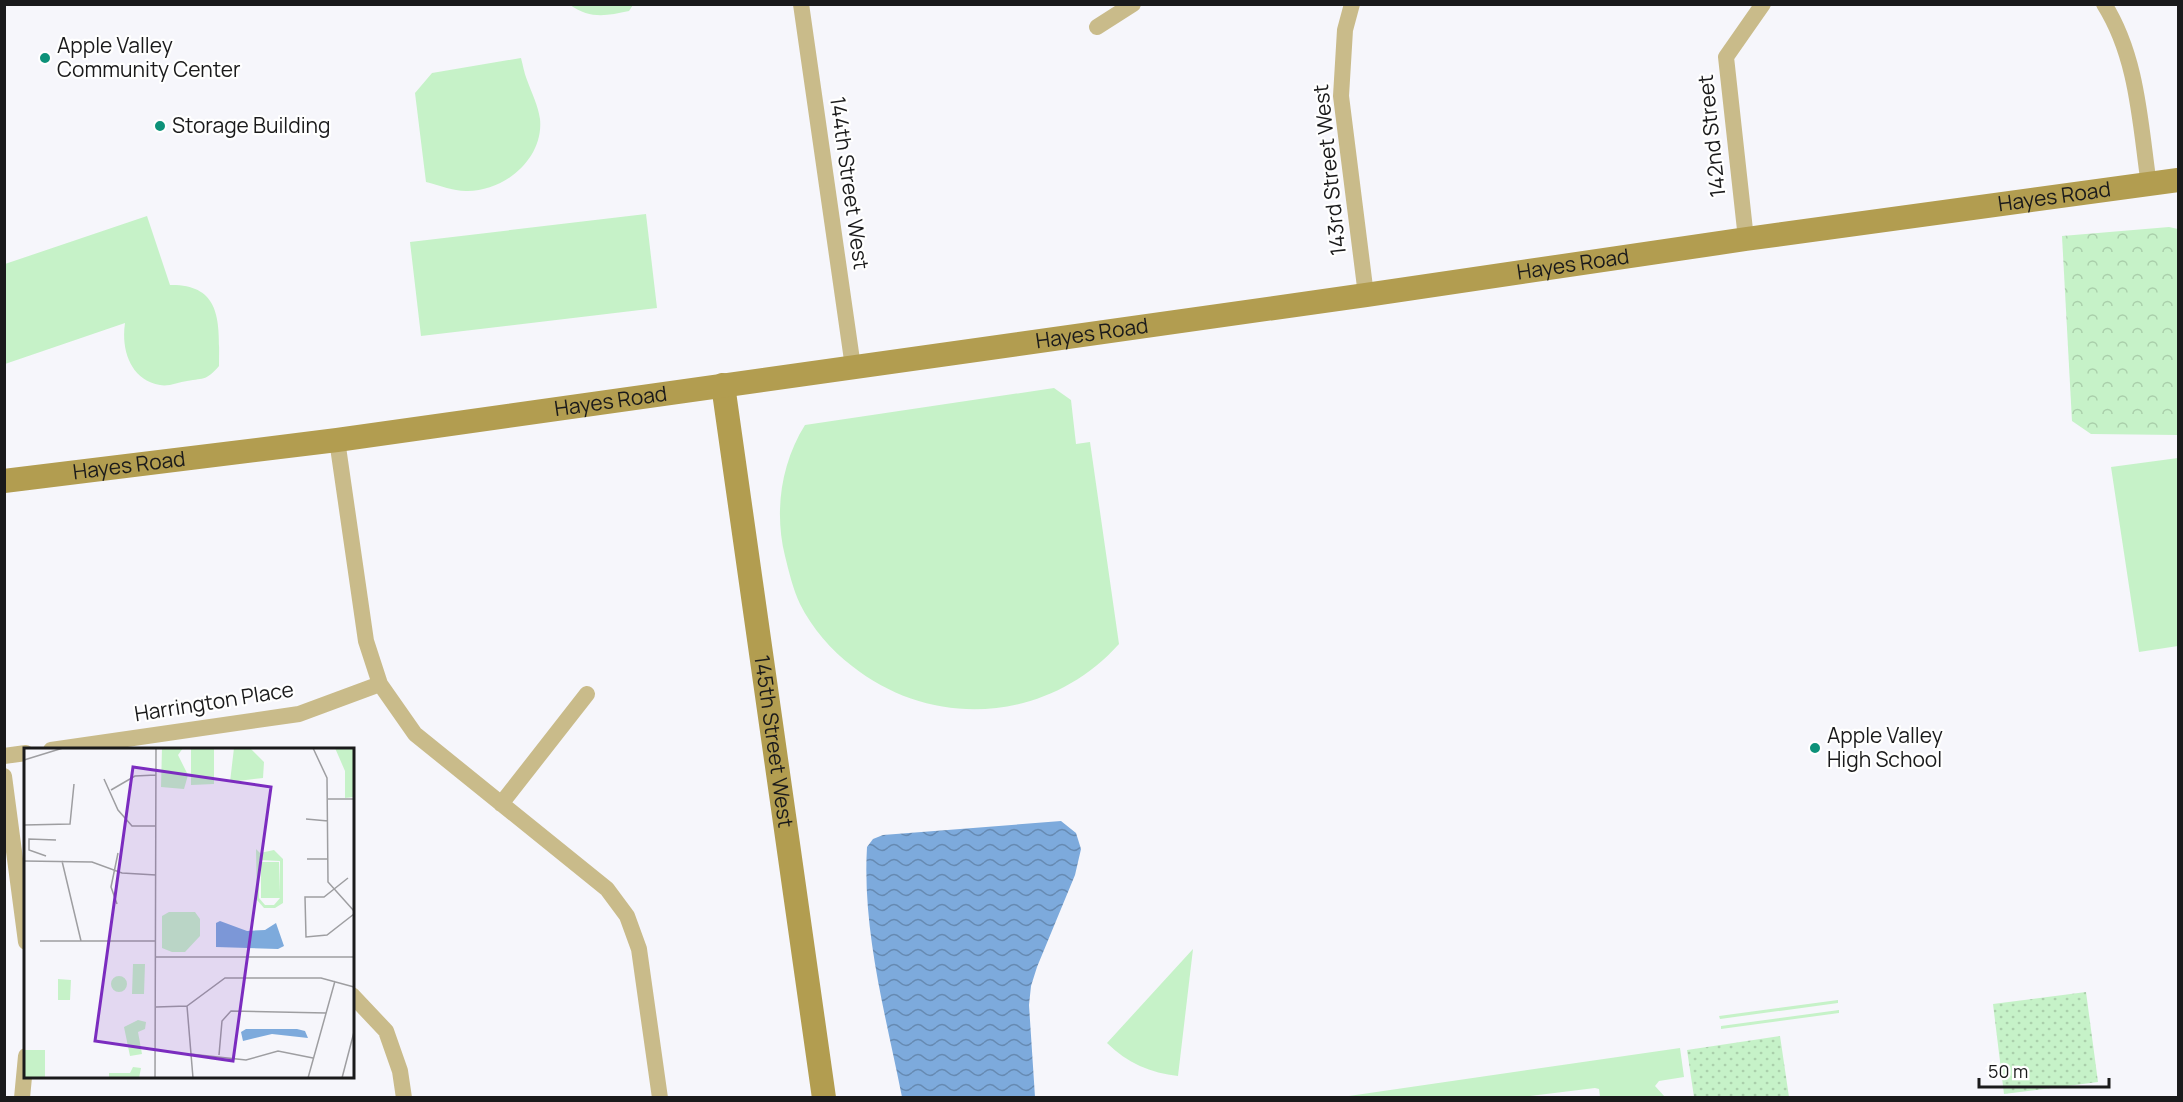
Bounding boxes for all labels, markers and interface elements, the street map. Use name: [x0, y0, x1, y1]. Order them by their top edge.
place label: Apple Valley Community Center: [57, 31, 241, 83]
marker: Apple Valley Community Center: [38, 51, 52, 65]
street label: 142nd Street: [1691, 73, 1731, 199]
street label: 143rd Street West: [1306, 83, 1352, 257]
street label: 144th Street West: [824, 95, 876, 271]
place label: Storage Building: [172, 111, 331, 139]
marker: Storage Building: [153, 119, 167, 133]
street label: Hayes Road: [1996, 174, 2112, 217]
street label: Hayes Road: [1515, 241, 1631, 286]
street label: Hayes Road: [1034, 311, 1150, 354]
street label: Hayes Road: [553, 379, 669, 422]
street label: Hayes Road: [71, 444, 187, 485]
street label: 145th Street West: [748, 653, 801, 829]
street label: Harrington Place: [132, 675, 296, 727]
place label: Apple Valley High School: [1827, 721, 1943, 773]
marker: Apple Valley High School: [1808, 741, 1822, 755]
inset map: [24, 748, 354, 1078]
scale bar: [1979, 1051, 2110, 1089]
text: 50 m: [1988, 1059, 2028, 1083]

